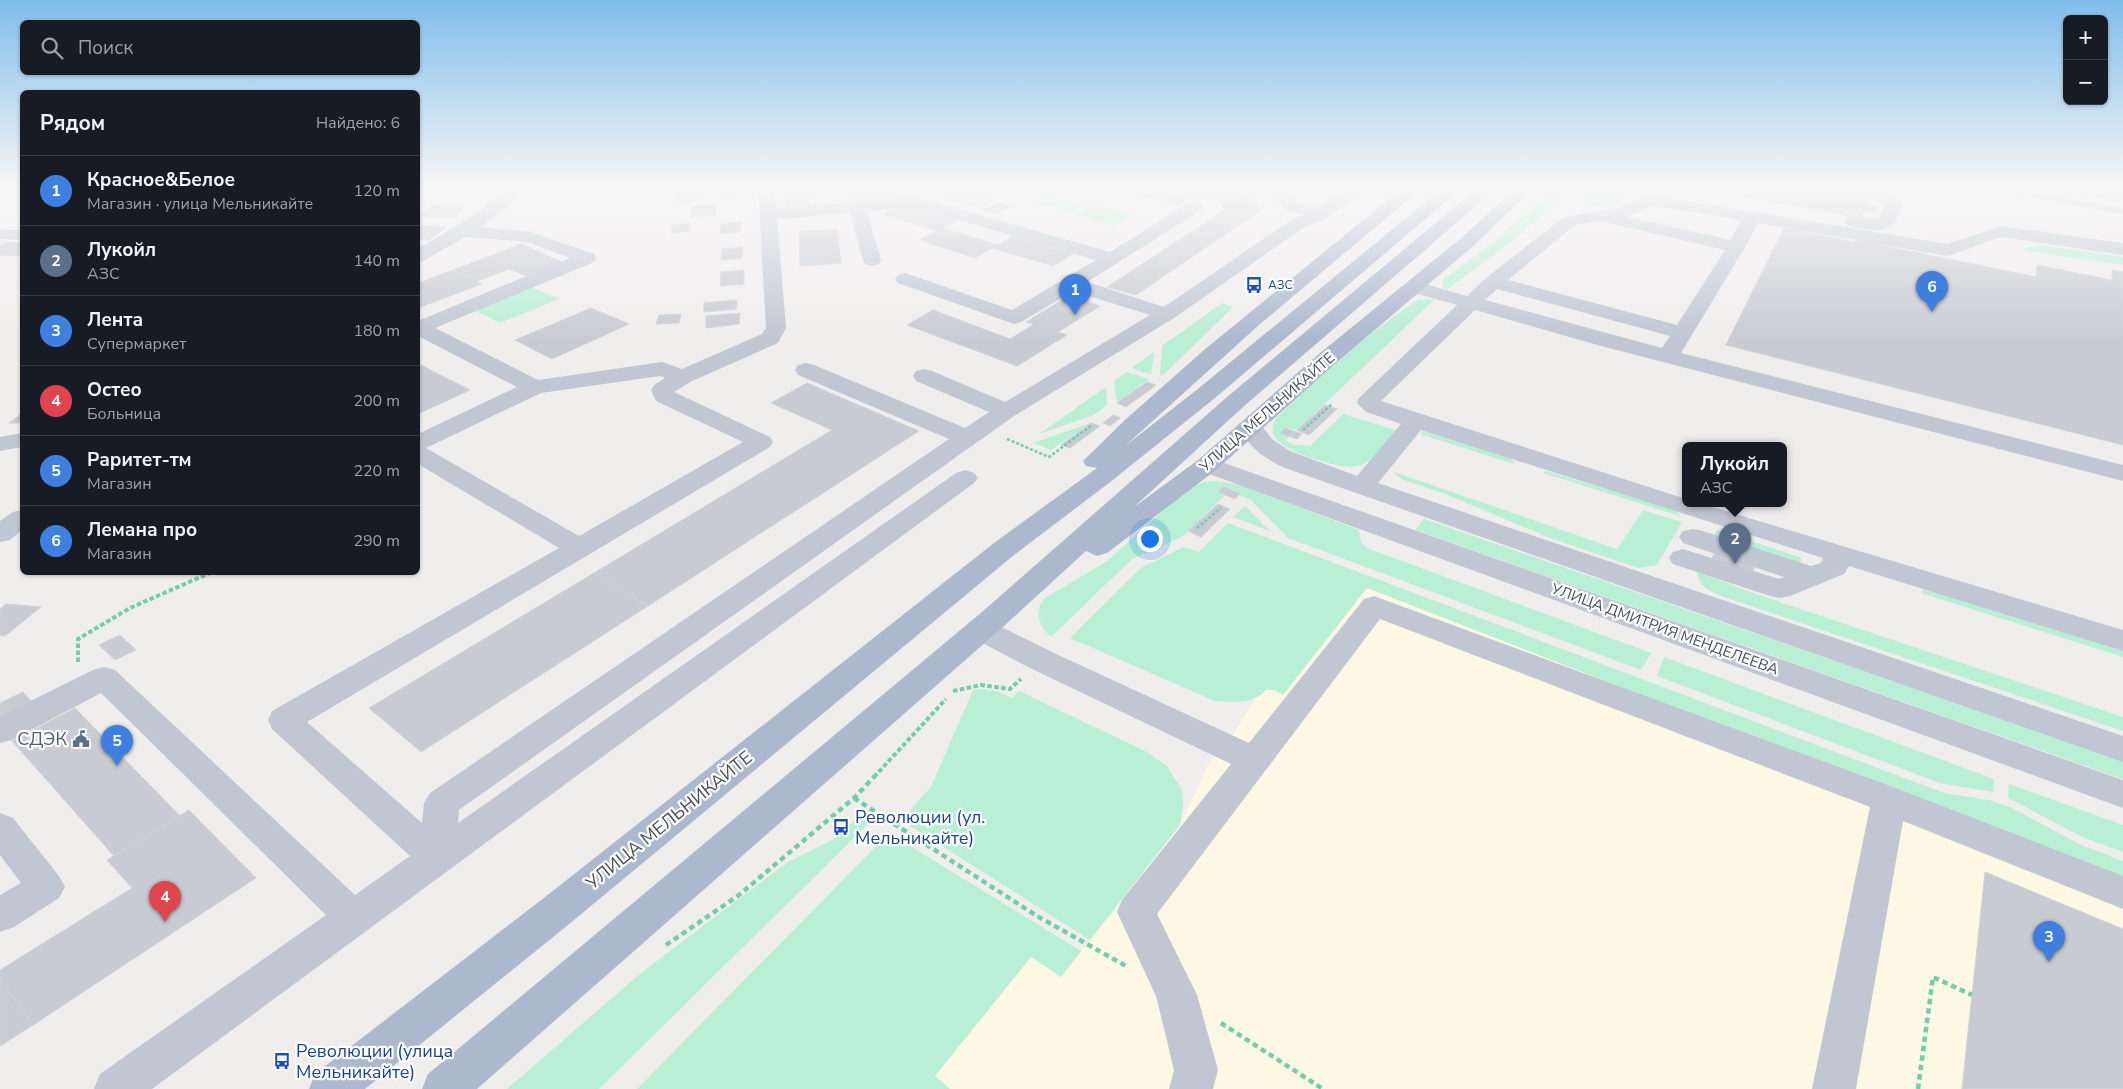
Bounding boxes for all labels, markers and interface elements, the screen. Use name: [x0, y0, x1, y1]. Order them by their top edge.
map controls: [2063, 15, 2108, 105]
button: +: [2063, 15, 2108, 60]
search box: [20, 20, 420, 75]
icon: search: [38, 34, 66, 62]
text: Поиск: [78, 35, 133, 61]
button: −: [2063, 60, 2108, 105]
text: Рядом: [40, 109, 105, 137]
text: Найдено: 6: [316, 112, 400, 134]
text: Красное&Белое: [87, 167, 235, 193]
text: 1: [51, 180, 61, 202]
text: 120 m: [353, 180, 400, 202]
text: Магазин · улица Мельникайте: [87, 193, 313, 215]
text: Лукойл: [87, 237, 156, 263]
text: 2: [51, 250, 61, 272]
text: 140 m: [353, 250, 400, 272]
text: АЗС: [87, 263, 120, 285]
pin: 6: [1916, 271, 1948, 312]
pin: 1: [1059, 274, 1091, 315]
bus stop icon: АЗС: [1244, 275, 1264, 295]
place label: АЗС: [1268, 277, 1293, 293]
text: Лента: [87, 307, 143, 333]
text: 3: [51, 320, 61, 342]
text: 180 m: [353, 320, 400, 342]
text: Супермаркет: [87, 333, 186, 355]
street label: УЛИЦА МЕЛЬНИКАЙТЕ: [1194, 348, 1339, 477]
text: Остео: [87, 377, 142, 403]
text: 4: [51, 390, 61, 412]
text: 200 m: [353, 390, 400, 412]
text: Больница: [87, 403, 161, 425]
popup: [1682, 442, 1787, 507]
text: Раритет-тм: [87, 447, 192, 473]
text: Лукойл: [1700, 451, 1769, 477]
text: 5: [51, 460, 61, 482]
text: 220 m: [353, 460, 400, 482]
text: Магазин: [87, 473, 152, 495]
text: АЗС: [1700, 477, 1733, 499]
text: Лемана про: [87, 517, 197, 543]
pin: 2: [1719, 523, 1751, 564]
your location: [1137, 526, 1163, 552]
text: 6: [51, 530, 61, 552]
text: 290 m: [353, 530, 400, 552]
text: Магазин: [87, 543, 152, 565]
street label: УЛИЦА ДМИТРИЯ МЕНДЕЛЕЕВА: [1548, 578, 1782, 680]
pin: 5: [101, 725, 133, 766]
place label: СДЭК: [17, 727, 67, 751]
public building icon: СДЭК: [71, 729, 91, 749]
street label: УЛИЦА МЕЛЬНИКАЙТЕ: [580, 745, 757, 895]
place label: Революции (ул. Мельникайте): [855, 805, 985, 850]
bus stop icon: Революции (ул. Мельникайте): [831, 817, 851, 837]
pin: 4: [149, 881, 181, 922]
pin: 3: [2033, 921, 2065, 962]
place label: Революции (улица Мельникайте): [296, 1039, 453, 1084]
bus stop icon: Революции (улица Мельникайте): [272, 1051, 292, 1071]

